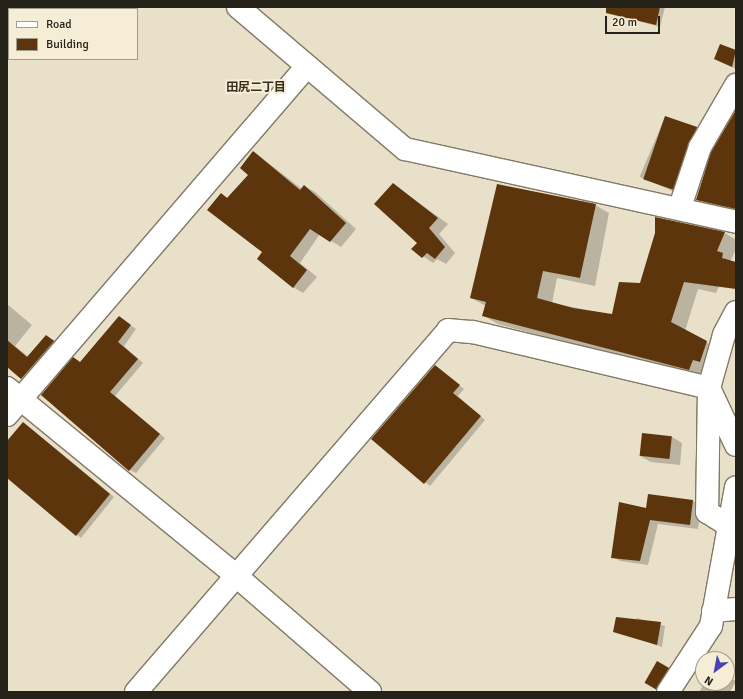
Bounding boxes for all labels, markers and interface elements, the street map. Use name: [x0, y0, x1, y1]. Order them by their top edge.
legend: [8, 8, 138, 60]
scale bar: [607, 8, 662, 34]
text: 20 m: [612, 15, 637, 30]
text: Road: [46, 17, 72, 32]
text: Building: [46, 37, 89, 52]
district label: 田尻二丁目: [226, 81, 286, 95]
north arrow: [695, 651, 735, 691]
text: N: [702, 673, 716, 688]

